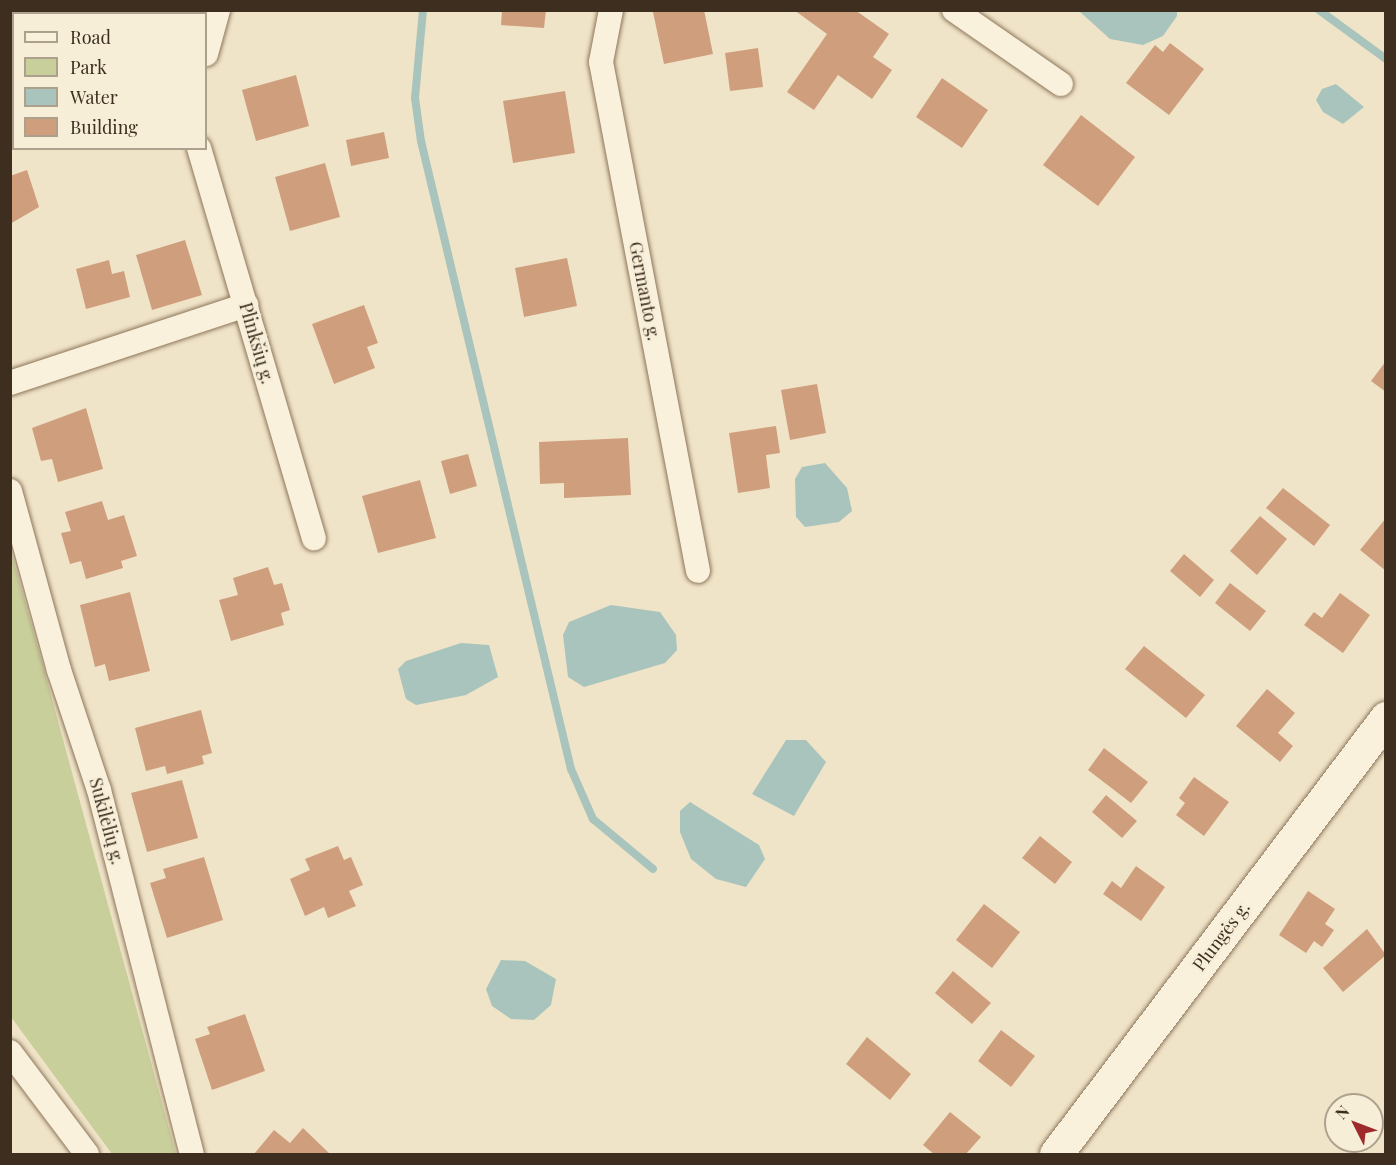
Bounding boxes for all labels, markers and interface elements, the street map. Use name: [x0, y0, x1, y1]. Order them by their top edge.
legend: [12, 12, 207, 150]
text: Road: [70, 25, 111, 49]
text: Park: [70, 55, 107, 79]
text: Water: [70, 85, 118, 109]
text: Building: [70, 115, 138, 139]
street label: Germanto g.: [625, 240, 665, 342]
street label: Plinkšių g.: [235, 300, 279, 386]
street label: Sukilėlių g.: [85, 775, 129, 867]
street label: Plungės g.: [1188, 897, 1254, 975]
north arrow: [1324, 1093, 1384, 1153]
text: N: [1330, 1101, 1353, 1123]

